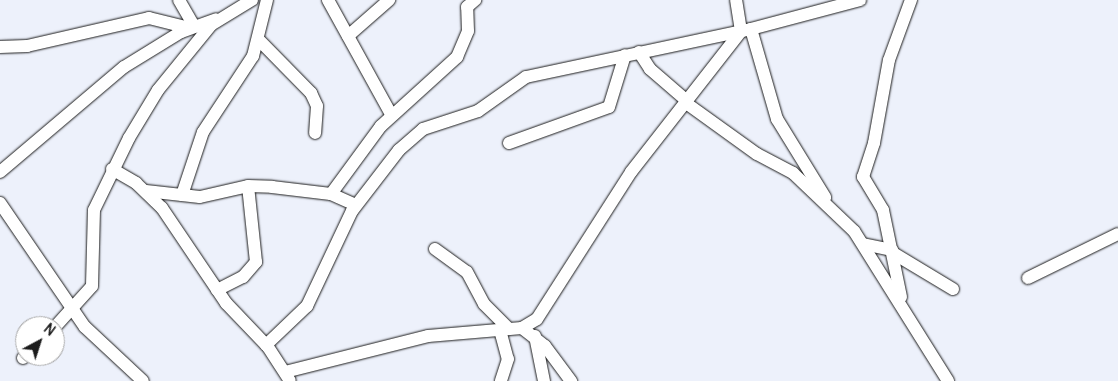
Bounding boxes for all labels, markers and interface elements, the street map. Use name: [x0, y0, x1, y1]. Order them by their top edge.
north arrow: [15, 316, 65, 366]
text: N: [40, 320, 58, 339]

